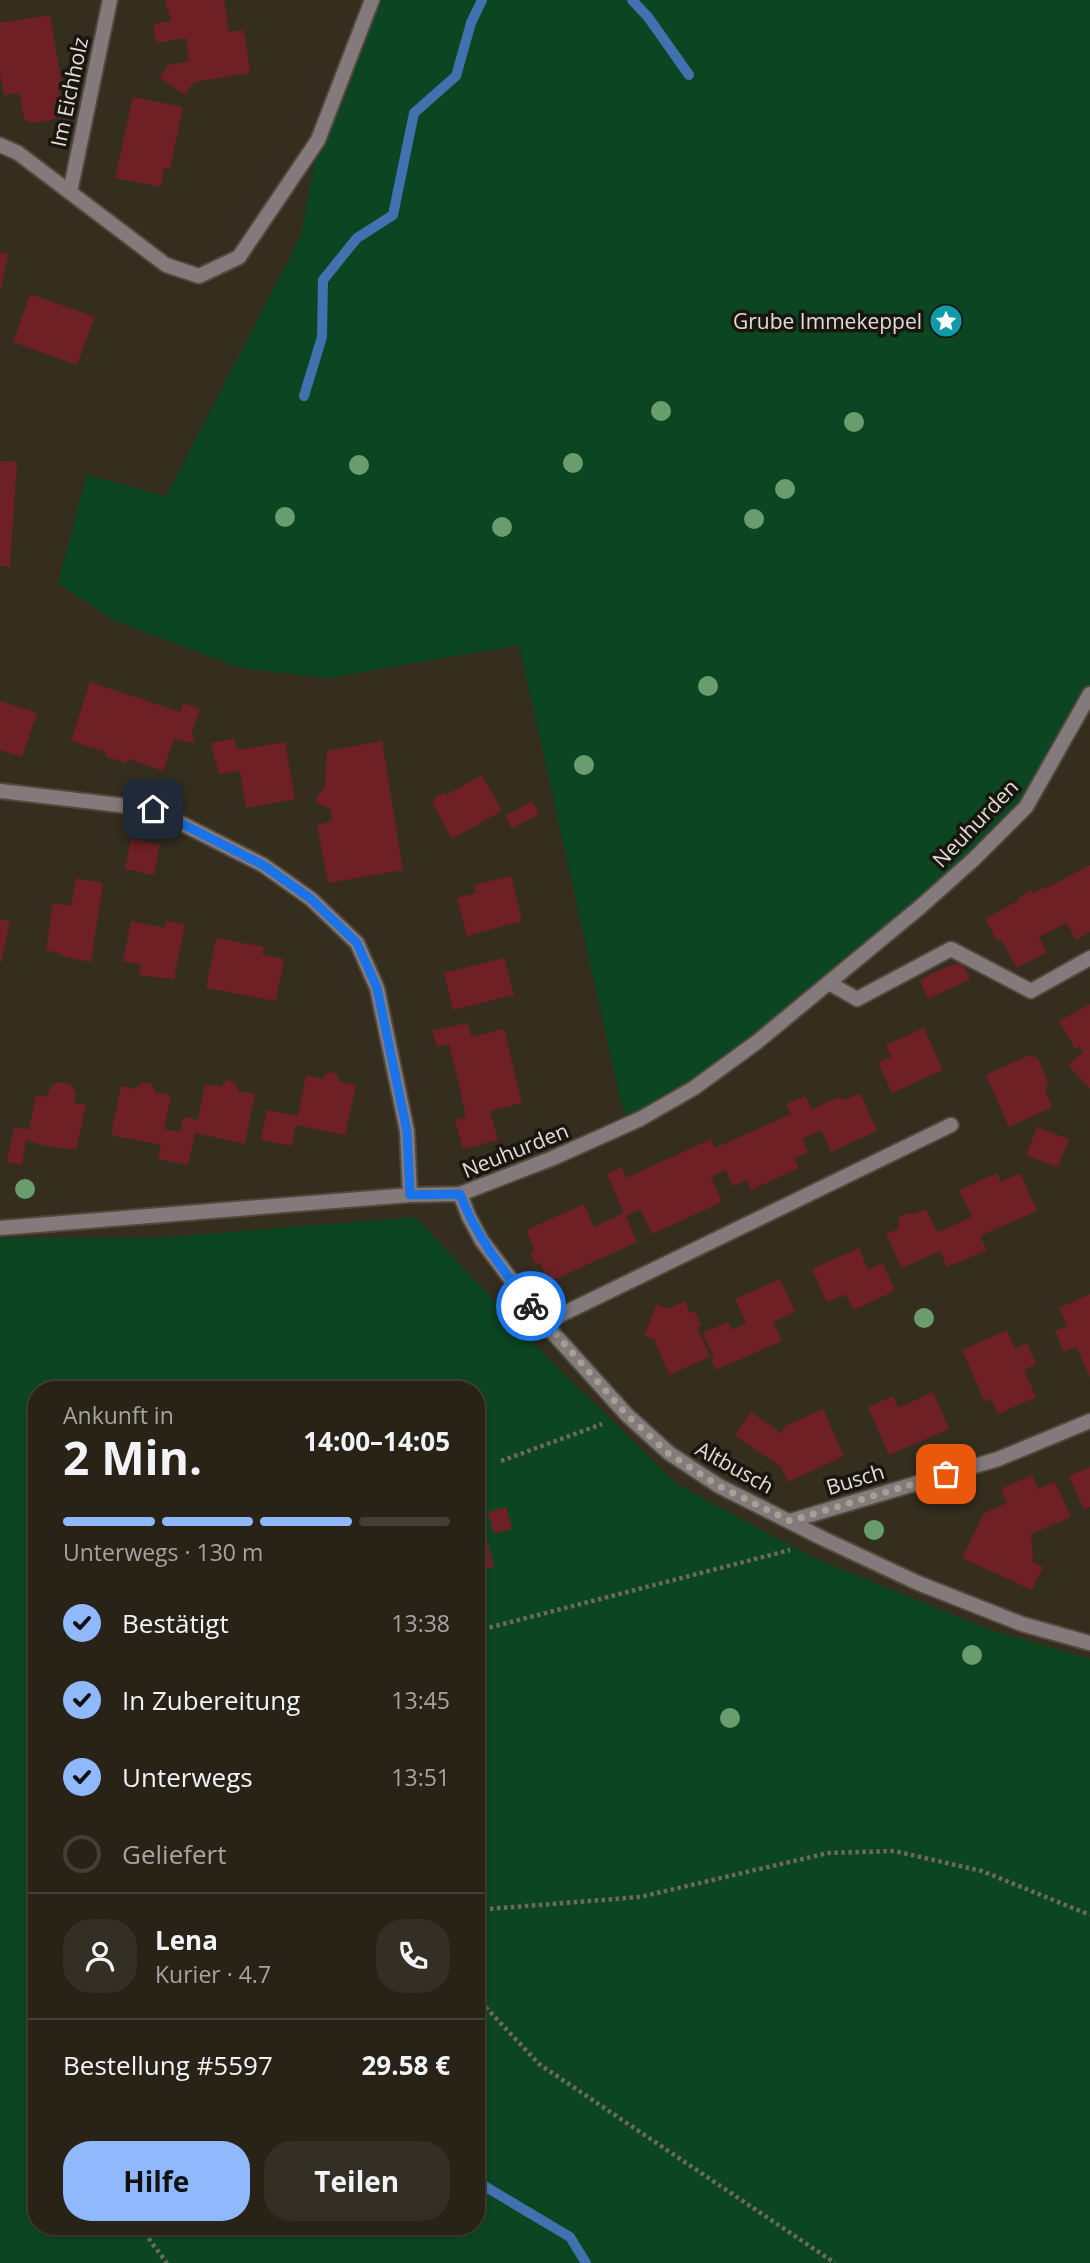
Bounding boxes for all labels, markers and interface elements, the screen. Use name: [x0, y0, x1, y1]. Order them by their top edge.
street label: Im Eichholz: [44, 34, 94, 149]
place icon: Grube Immekeppel: [927, 302, 965, 340]
place label: Grube Immekeppel: [733, 307, 922, 335]
street label: Neuhurden: [926, 773, 1024, 873]
pin: [123, 779, 183, 839]
icon: home: [134, 790, 172, 828]
street label: Neuhurden: [458, 1116, 572, 1184]
courier: [496, 1271, 566, 1341]
icon: bike: [512, 1287, 550, 1325]
text: Ankunft in: [63, 1399, 174, 1431]
text: 14:00–14:05: [303, 1423, 450, 1459]
text: 2 Min.: [63, 1426, 202, 1488]
street label: Altbusch: [691, 1434, 779, 1500]
pin: [916, 1444, 976, 1504]
icon: bag: [927, 1455, 965, 1493]
street label: Busch: [823, 1457, 887, 1501]
text: Unterwegs · 130 m: [63, 1536, 263, 1568]
icon: check: [63, 1604, 101, 1642]
text: Bestätigt: [122, 1605, 229, 1641]
text: 13:38: [391, 1607, 450, 1639]
icon: check: [63, 1681, 101, 1719]
text: In Zubereitung: [122, 1682, 300, 1718]
text: 13:45: [391, 1684, 450, 1716]
icon: check: [63, 1758, 101, 1796]
text: Unterwegs: [122, 1759, 253, 1795]
text: 13:51: [391, 1761, 450, 1793]
text: Geliefert: [122, 1836, 226, 1872]
button: person: [63, 1919, 137, 1993]
button: phone: [376, 1919, 450, 1993]
text: Lena: [155, 1922, 218, 1958]
text: Kurier · 4.7: [155, 1958, 271, 1990]
text: Bestellung #5597: [63, 2047, 273, 2083]
text: 29.58 €: [362, 2047, 450, 2083]
button: Hilfe: [63, 2141, 250, 2221]
button: Teilen: [264, 2141, 450, 2221]

